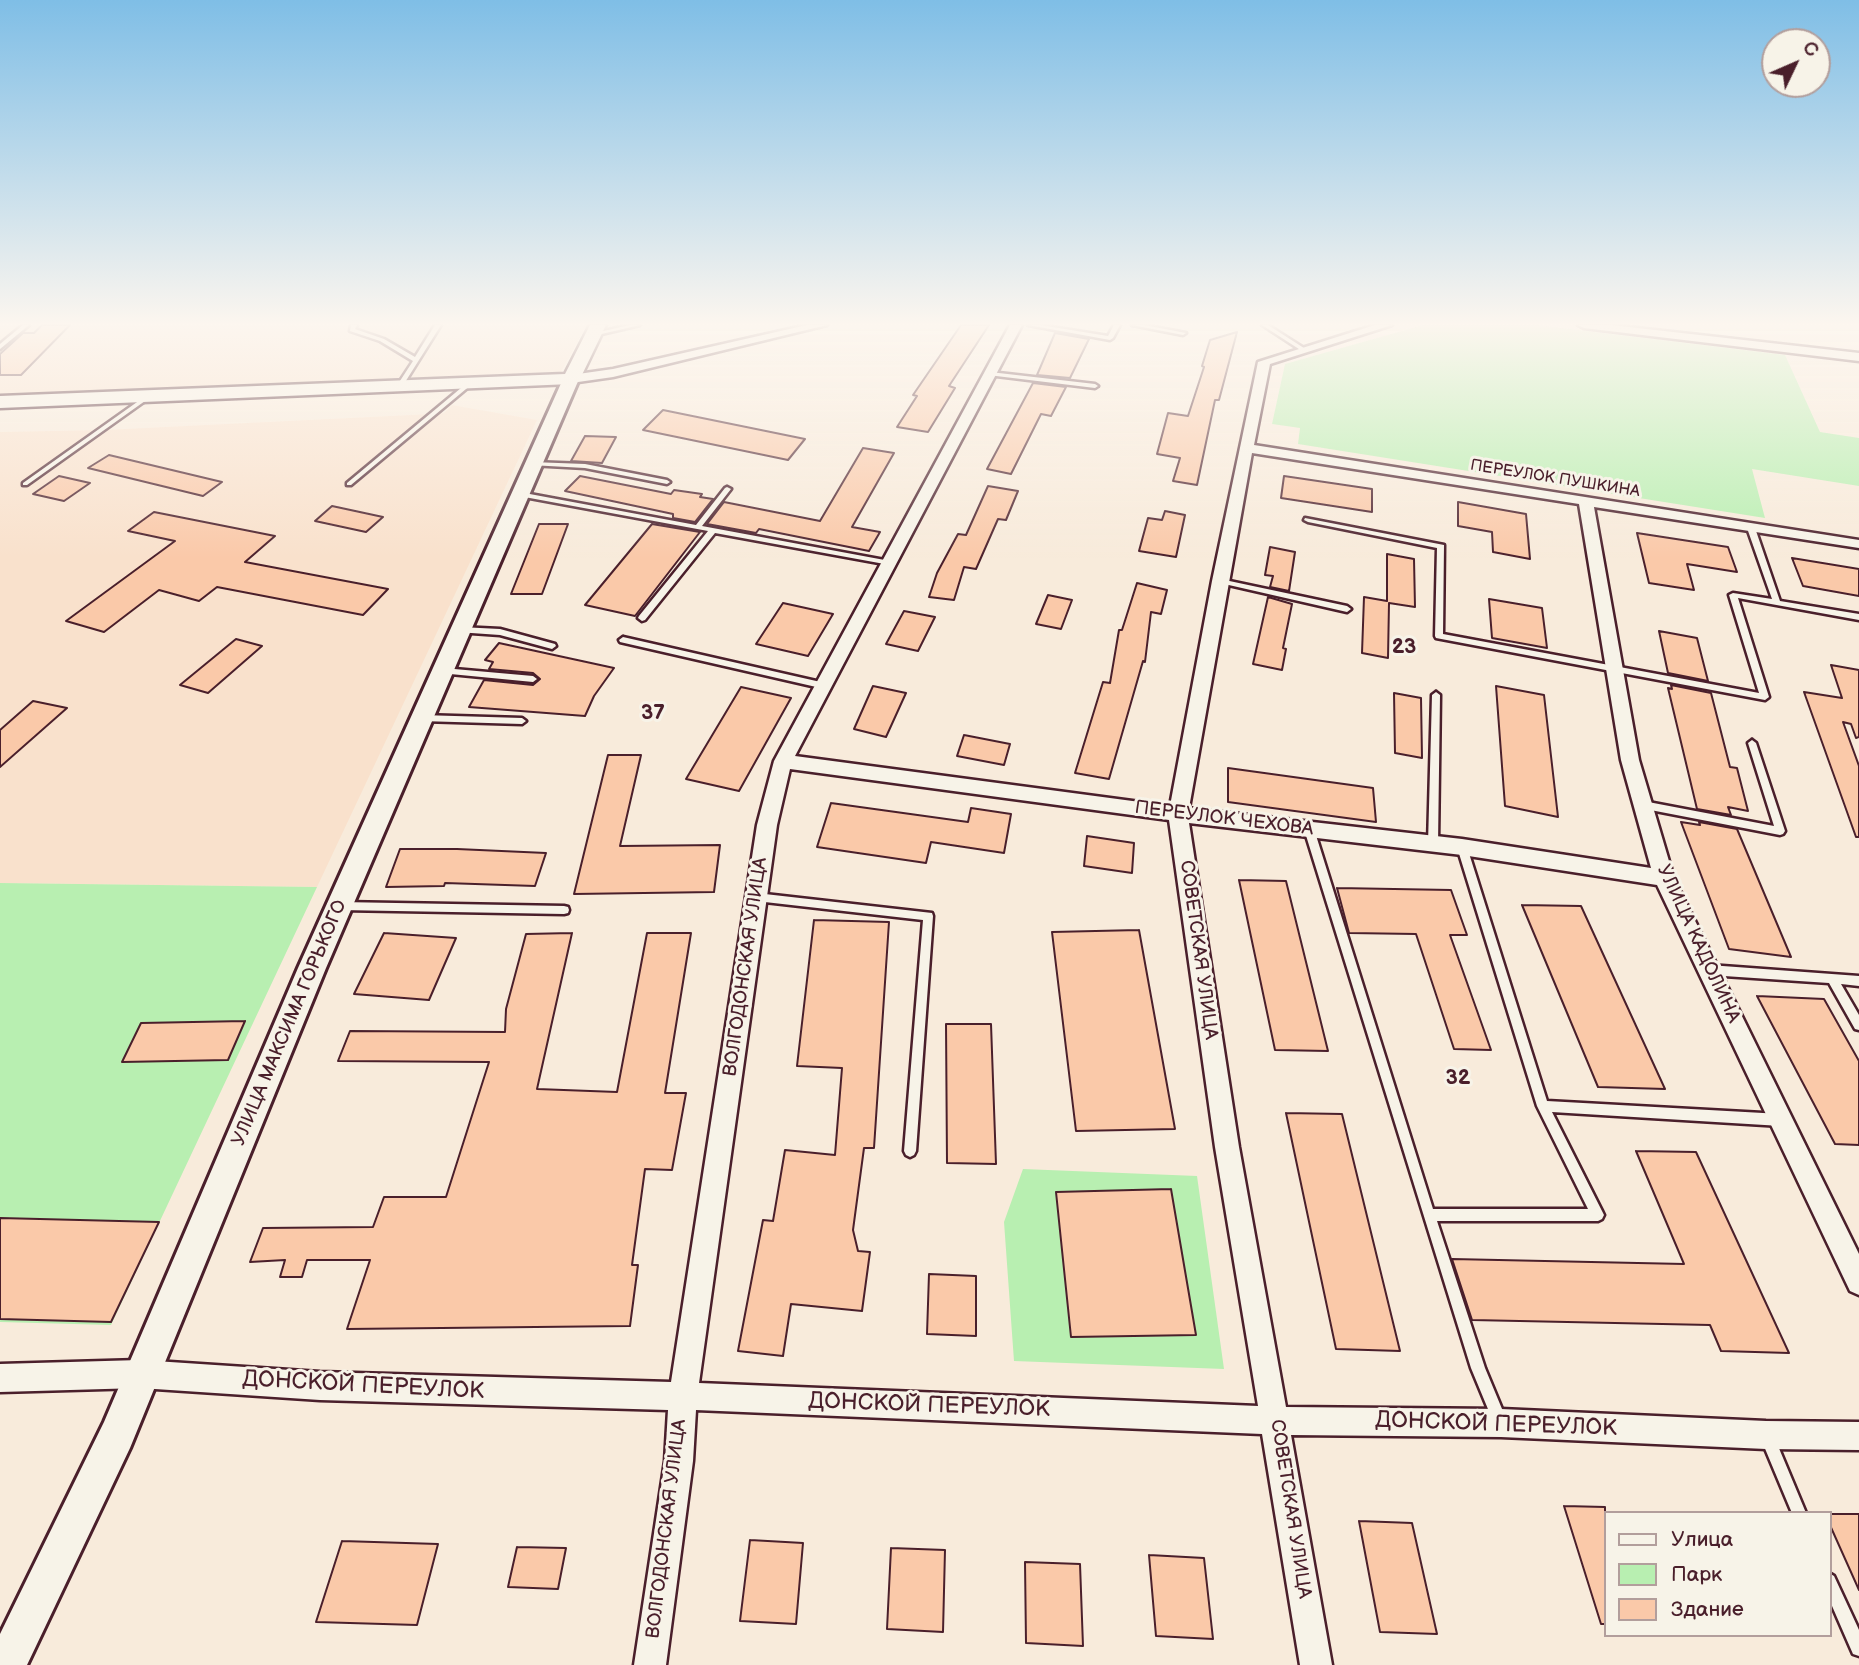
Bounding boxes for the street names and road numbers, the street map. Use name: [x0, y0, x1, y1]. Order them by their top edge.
street label: ПЕРЕУЛОК ПУШКИНА: [1469, 456, 1641, 502]
street label: ПЕРЕУЛОК ЧЕХОВА: [1133, 797, 1315, 841]
street label: ВОЛГОДОНСКАЯ УЛИЦА: [719, 856, 773, 1078]
street label: СОВЕТСКАЯ УЛИЦА: [1174, 859, 1222, 1041]
street label: УЛИЦА КАДОЛИНА: [1651, 861, 1745, 1027]
street label: УЛИЦА МАКСИМА ГОРЬКОГО: [228, 897, 352, 1149]
street label: ДОНСКОЙ ПЕРЕУЛОК: [241, 1366, 485, 1406]
street label: ДОНСКОЙ ПЕРЕУЛОК: [808, 1388, 1050, 1424]
street label: ДОНСКОЙ ПЕРЕУЛОК: [1375, 1407, 1617, 1443]
street label: ВОЛГОДОНСКАЯ УЛИЦА: [642, 1418, 692, 1640]
street label: СОВЕТСКАЯ УЛИЦА: [1265, 1418, 1315, 1600]

